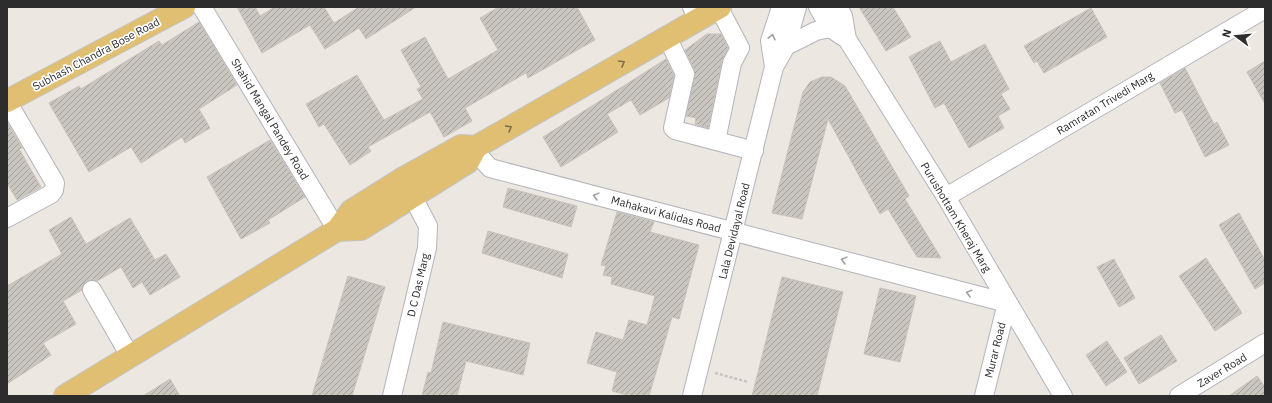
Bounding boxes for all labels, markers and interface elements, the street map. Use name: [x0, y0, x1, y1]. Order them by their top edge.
street label: Subhash Chandra Bose Road: [30, 14, 162, 94]
north arrow: [1216, 16, 1256, 56]
text: N: [1219, 27, 1234, 39]
one-way arrow: [768, 33, 776, 40]
street label: Shahid Mangal Pandey Road: [228, 56, 312, 182]
one-way arrow: [618, 60, 625, 67]
street label: Ramratan Trivedi Marg: [1054, 68, 1156, 138]
one-way arrow: [505, 125, 512, 132]
street label: Purushottam Kheraj Marg: [918, 160, 994, 275]
street label: Lala Devidayal Road: [715, 181, 753, 281]
one-way arrow: [593, 192, 600, 201]
street label: Mahakavi Kalidas Road: [610, 193, 722, 235]
street label: D C Das Marg: [404, 252, 432, 318]
one-way arrow: [840, 257, 847, 265]
one-way arrow: [966, 289, 973, 298]
street label: Murar Road: [981, 321, 1009, 379]
street label: Zaver Road: [1195, 350, 1249, 390]

